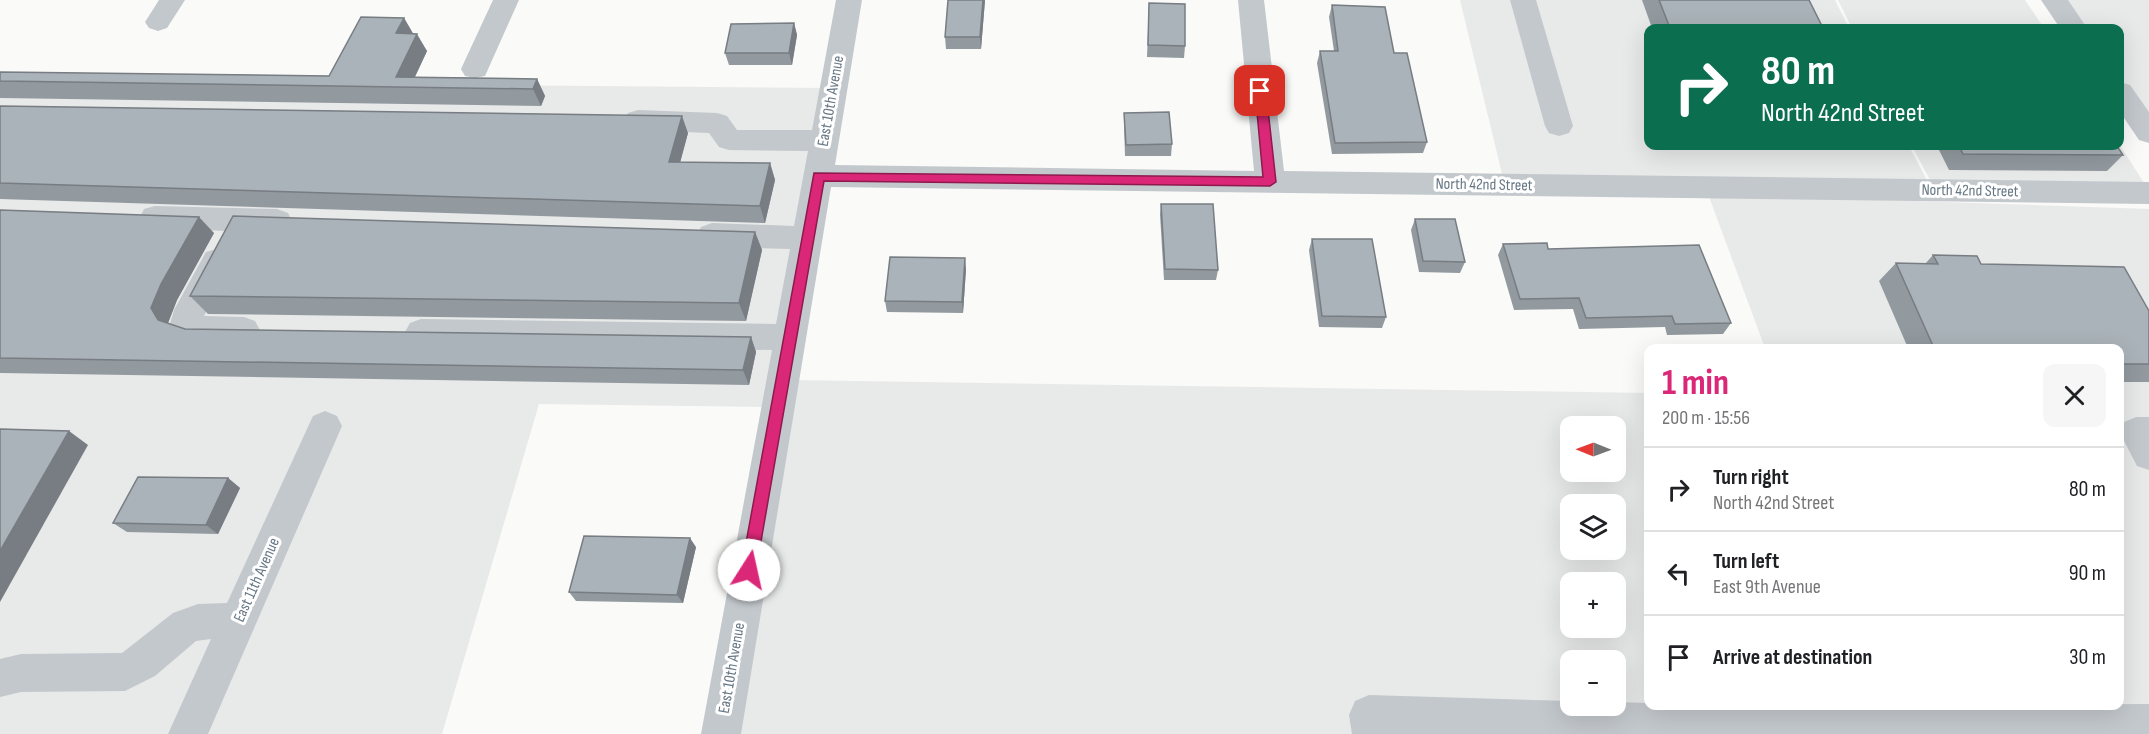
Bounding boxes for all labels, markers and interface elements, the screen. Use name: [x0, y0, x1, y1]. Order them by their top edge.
text: 80 m: [1761, 46, 1835, 97]
icon: right: [1662, 48, 1740, 126]
street label: East 10th Avenue: [814, 54, 848, 148]
pin: [1234, 65, 1285, 116]
icon: arrive: [1243, 74, 1276, 107]
text: North 42nd Street: [1761, 97, 1925, 129]
street label: North 42nd Street: [1435, 175, 1533, 195]
street label: North 42nd Street: [1921, 181, 2019, 201]
text: 1 min: [1662, 362, 1729, 405]
button: close: [2043, 364, 2106, 427]
text: 200 m · 15:56: [1662, 406, 1750, 430]
north arrow: [1560, 416, 1626, 482]
map controls: [1560, 416, 1626, 716]
text: Turn right: [1713, 464, 1789, 491]
icon: right: [1662, 473, 1695, 506]
text: 80 m: [2069, 476, 2106, 503]
text: North 42nd Street: [1713, 491, 1834, 515]
button: layers: [1560, 494, 1626, 560]
street label: East 11th Avenue: [230, 535, 284, 625]
position arrow: [717, 538, 781, 602]
text: Turn left: [1713, 548, 1779, 575]
icon: left: [1662, 557, 1695, 590]
text: 90 m: [2069, 560, 2106, 587]
button: +: [1560, 572, 1626, 638]
text: East 9th Avenue: [1713, 575, 1821, 599]
street label: East 10th Avenue: [715, 621, 749, 715]
icon: arrive: [1662, 641, 1695, 674]
text: Arrive at destination: [1713, 644, 1872, 671]
text: 30 m: [2069, 644, 2106, 671]
button: −: [1560, 650, 1626, 716]

